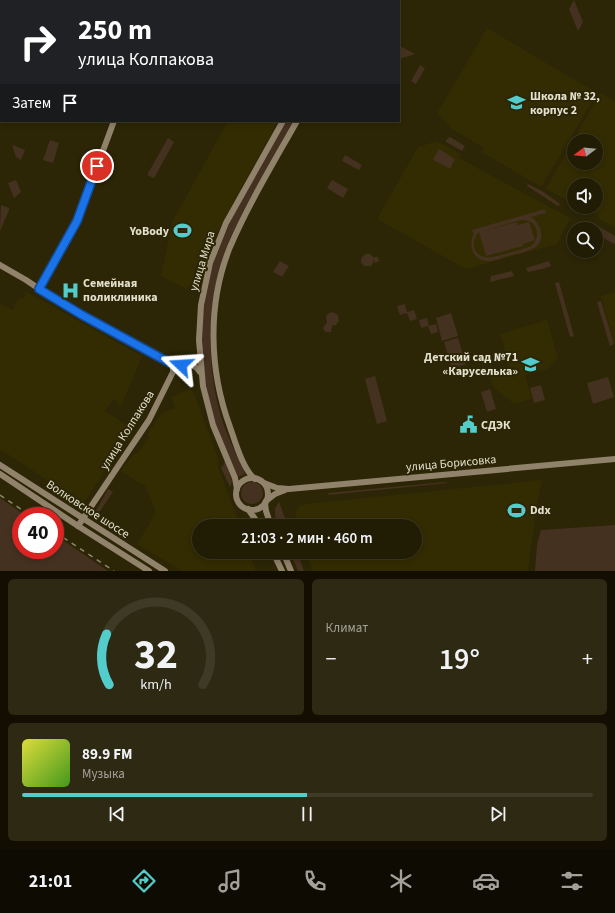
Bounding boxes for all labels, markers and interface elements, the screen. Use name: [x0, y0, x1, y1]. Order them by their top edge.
text: 250 m: [78, 10, 152, 50]
icon: right: [12, 16, 64, 68]
text: улица Колпакова: [78, 47, 214, 72]
place label: Школа № 32, корпус 2: [530, 88, 600, 119]
icon: arrive: [59, 92, 81, 114]
text: Затем: [12, 93, 51, 114]
school or university icon: Школа № 32, корпус 2: [507, 93, 527, 113]
north arrow: [567, 134, 603, 170]
map controls: [567, 134, 603, 258]
pin: [80, 149, 114, 183]
icon: arrive: [86, 155, 108, 177]
button: sound: [567, 178, 603, 214]
sports icon: YoBody: [172, 221, 192, 241]
button: search: [567, 222, 603, 258]
place label: YoBody: [129, 223, 170, 240]
street label: улица Мира: [185, 229, 220, 293]
place label: Семейная поликлиника: [83, 275, 158, 306]
hospital icon: Семейная поликлиника: [60, 280, 80, 300]
position arrow: [160, 344, 202, 386]
place label: Детский сад №71 «Каруселька»: [424, 349, 518, 380]
school or university icon: Детский сад №71 «Каруселька»: [521, 354, 541, 374]
street label: улица Колпакова: [96, 387, 159, 473]
public building icon: СДЭК: [458, 415, 478, 435]
place label: СДЭК: [481, 417, 511, 434]
street label: улица Борисовка: [405, 451, 497, 476]
street label: Волковское шоссе: [43, 476, 133, 543]
sports icon: Ddx: [507, 500, 527, 520]
place label: Ddx: [530, 502, 551, 519]
speed limit sign: 40: [12, 507, 64, 559]
text: 21:03 · 2 мин · 460 m: [241, 528, 373, 549]
text: Климат: [326, 619, 368, 637]
text: 32: [134, 625, 178, 685]
text: 19°: [439, 638, 480, 681]
text: −: [326, 643, 336, 675]
text: +: [582, 643, 593, 675]
text: km/h: [140, 674, 172, 695]
text: 89.9 FM: [82, 744, 133, 765]
text: Музыка: [82, 765, 125, 783]
icon: previous: [106, 803, 128, 825]
icon: pause: [296, 803, 318, 825]
icon: next: [487, 803, 509, 825]
icon: directions: [130, 867, 158, 895]
icon: music: [216, 867, 244, 895]
icon: phone: [301, 867, 329, 895]
icon: climate: [387, 867, 415, 895]
icon: car: [472, 867, 500, 895]
icon: filters: [558, 867, 586, 895]
text: 21:01: [29, 869, 72, 894]

